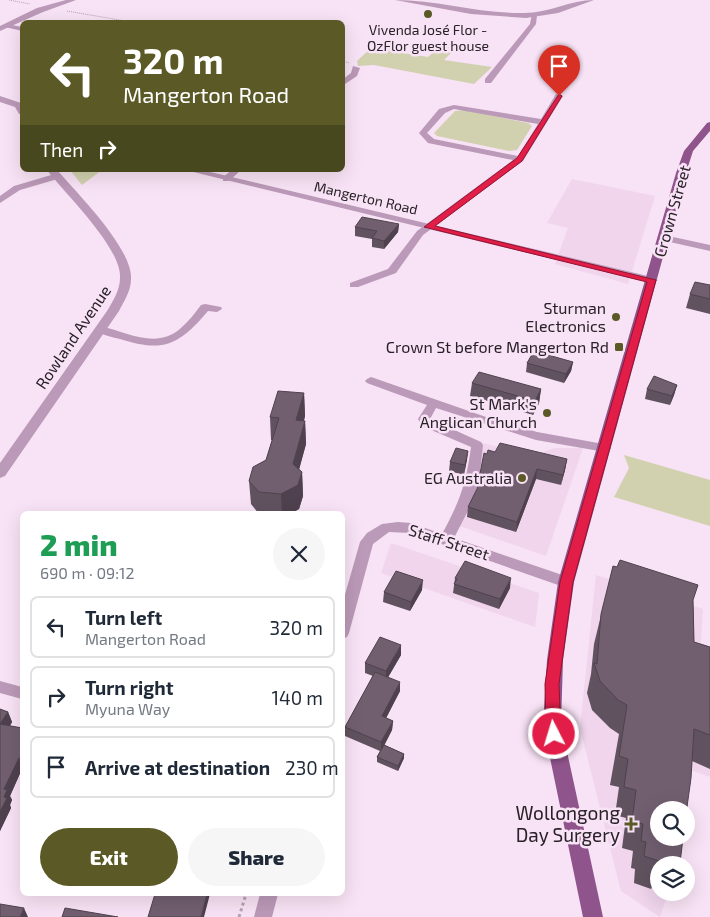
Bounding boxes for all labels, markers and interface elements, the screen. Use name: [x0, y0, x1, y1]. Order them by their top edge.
marker: Vivenda José Flor - OzFlor guest house: [422, 8, 434, 20]
place label: Vivenda José Flor - OzFlor guest house: [367, 21, 489, 54]
text: 320 m: [123, 39, 224, 81]
icon: left: [40, 40, 105, 105]
pin: [538, 45, 580, 96]
icon: arrive: [545, 52, 573, 80]
text: Mangerton Road: [123, 81, 289, 107]
icon: right: [93, 135, 121, 163]
text: Then: [40, 138, 83, 161]
street label: Crown Street: [649, 163, 694, 259]
street label: Mangerton Road: [313, 177, 420, 218]
street label: Rowland Avenue: [31, 281, 114, 392]
place label: Sturman Electronics: [525, 298, 606, 335]
marker: Sturman Electronics: [610, 311, 622, 323]
place label: Crown St before Mangerton Rd: [386, 337, 609, 356]
marker: Crown St before Mangerton Rd: [613, 341, 625, 353]
place label: St Mark's Anglican Church: [420, 394, 537, 431]
marker: St Mark's Anglican Church: [541, 407, 553, 419]
place label: EG Australia: [424, 468, 512, 487]
marker: EG Australia: [516, 472, 528, 484]
street label: Staff Street: [407, 520, 492, 563]
text: 2 min: [40, 526, 118, 562]
button: close: [273, 528, 325, 580]
text: 690 m · 09:12: [40, 563, 134, 582]
text: Turn left: [85, 606, 162, 629]
icon: left: [42, 613, 70, 641]
text: 320 m: [269, 616, 323, 639]
text: Mangerton Road: [85, 629, 206, 648]
text: Turn right: [85, 676, 173, 699]
icon: right: [42, 683, 70, 711]
text: 140 m: [271, 686, 323, 709]
text: Myuna Way: [85, 699, 170, 718]
position arrow: [527, 707, 579, 759]
icon: arrive: [42, 753, 70, 781]
text: Arrive at destination: [85, 756, 270, 779]
text: 230 m: [285, 756, 339, 779]
place label: Wollongong Day Surgery: [515, 801, 620, 846]
map controls: [650, 801, 695, 901]
button: search: [650, 801, 695, 846]
marker: Wollongong Day Surgery: [624, 817, 638, 831]
button: Exit: [40, 828, 178, 886]
button: Share: [188, 828, 325, 886]
button: layers: [650, 856, 695, 901]

